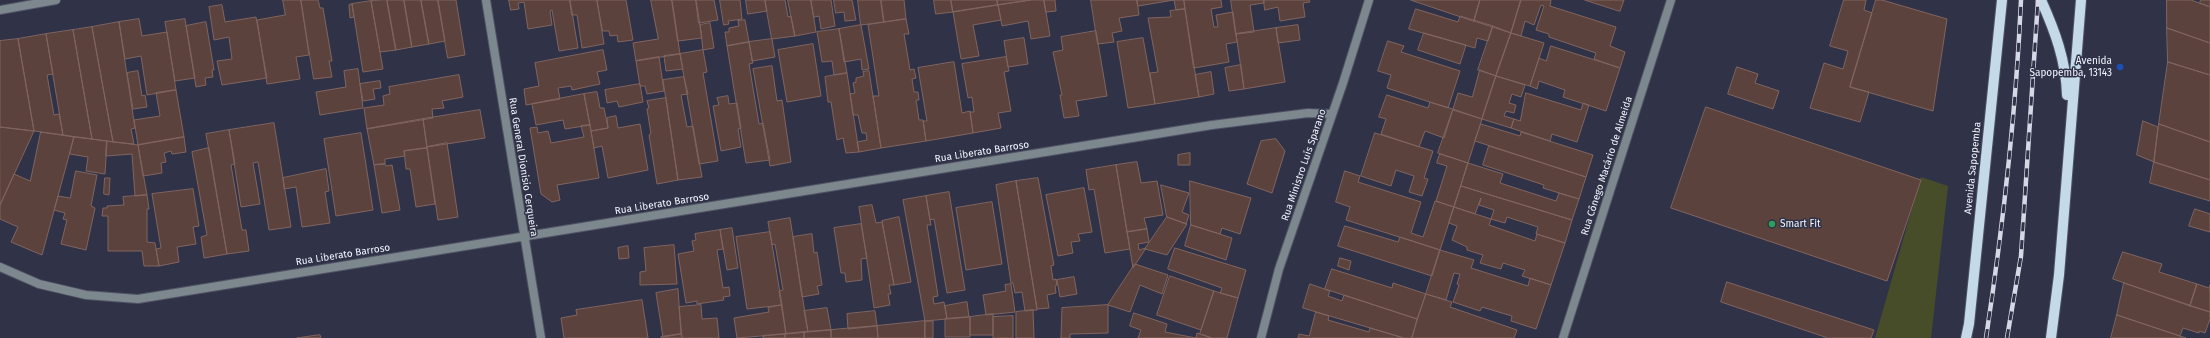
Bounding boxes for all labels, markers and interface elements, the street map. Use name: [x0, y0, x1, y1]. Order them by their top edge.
place label: Avenida Sapopemba, 13143: [2030, 55, 2112, 78]
marker: Avenida Sapopemba, 13143: [2115, 62, 2125, 72]
street label: Rua Cônego Macário de Almeida: [1579, 95, 1635, 237]
street label: Rua General Dionisio Cerqueira: [506, 97, 540, 237]
street label: Rua Ministro Luís Sparano: [1279, 107, 1329, 223]
street label: Avenida Sapopemba: [1962, 121, 1984, 215]
street label: Rua Liberato Barroso: [934, 139, 1030, 165]
street label: Rua Liberato Barroso: [614, 191, 710, 217]
place label: Smart Fit: [1780, 218, 1821, 230]
marker: Smart Fit: [1767, 219, 1777, 229]
street label: Rua Liberato Barroso: [295, 242, 391, 268]

